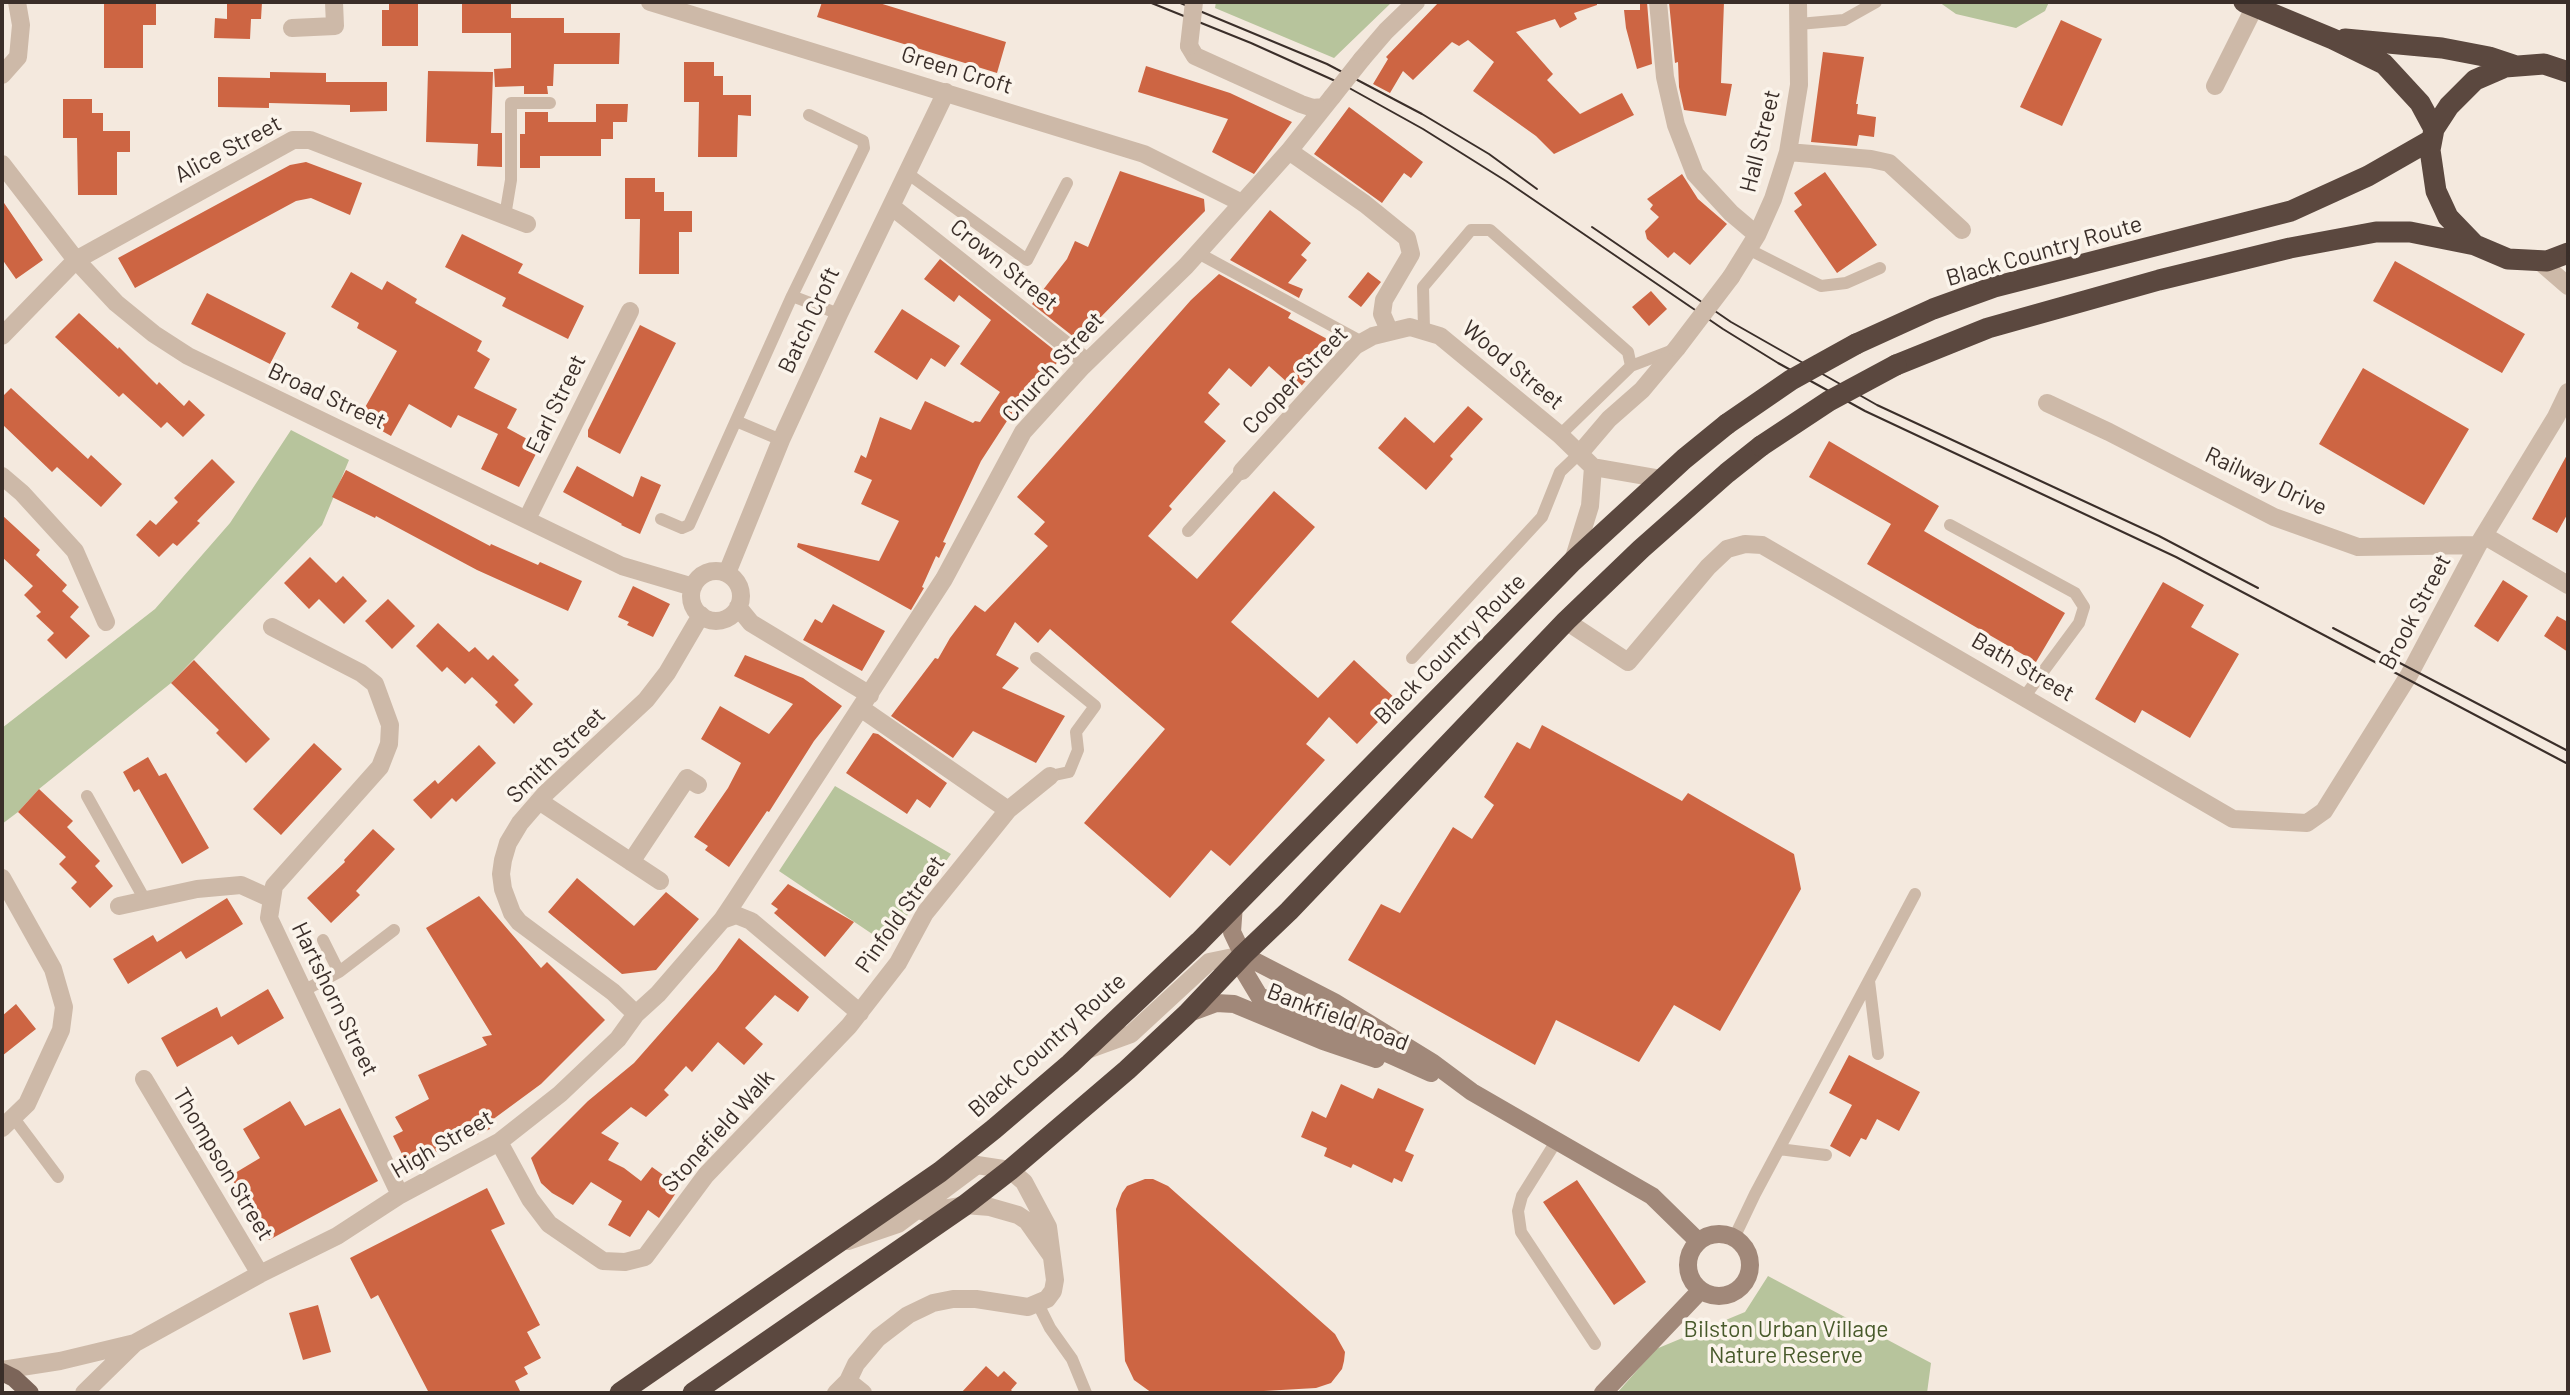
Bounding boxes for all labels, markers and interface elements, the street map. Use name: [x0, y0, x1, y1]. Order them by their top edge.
street label: Green Croft: [898, 40, 1016, 100]
street label: Hall Street: [1734, 87, 1786, 195]
street label: Alice Street: [170, 109, 286, 189]
street label: Black Country Route: [1943, 210, 2145, 292]
street label: Crown Street: [945, 213, 1063, 317]
street label: Batch Croft: [772, 262, 846, 378]
street label: Church Street: [996, 306, 1110, 428]
street label: Wood Street: [1457, 315, 1569, 415]
street label: Cooper Street: [1237, 320, 1353, 440]
street label: Earl Street: [520, 350, 592, 458]
street label: Broad Street: [264, 357, 390, 435]
street label: Railway Drive: [2201, 441, 2331, 521]
street label: Brook Street: [2373, 550, 2457, 674]
street label: Black Country Route: [1369, 568, 1531, 730]
street label: Bath Street: [1967, 627, 2079, 707]
street label: Smith Street: [501, 701, 611, 809]
street label: Pinfold Street: [849, 850, 951, 978]
street label: Hartshorn Street: [286, 918, 384, 1080]
street label: Black Country Route: [963, 967, 1131, 1123]
street label: Bankfield Road: [1263, 977, 1413, 1057]
street label: Stonefield Walk: [656, 1064, 780, 1198]
street label: Thompson Street: [167, 1083, 279, 1245]
street label: High Street: [386, 1104, 498, 1184]
park label: Bilston Urban Village Nature Reserve: [1683, 1315, 1889, 1369]

